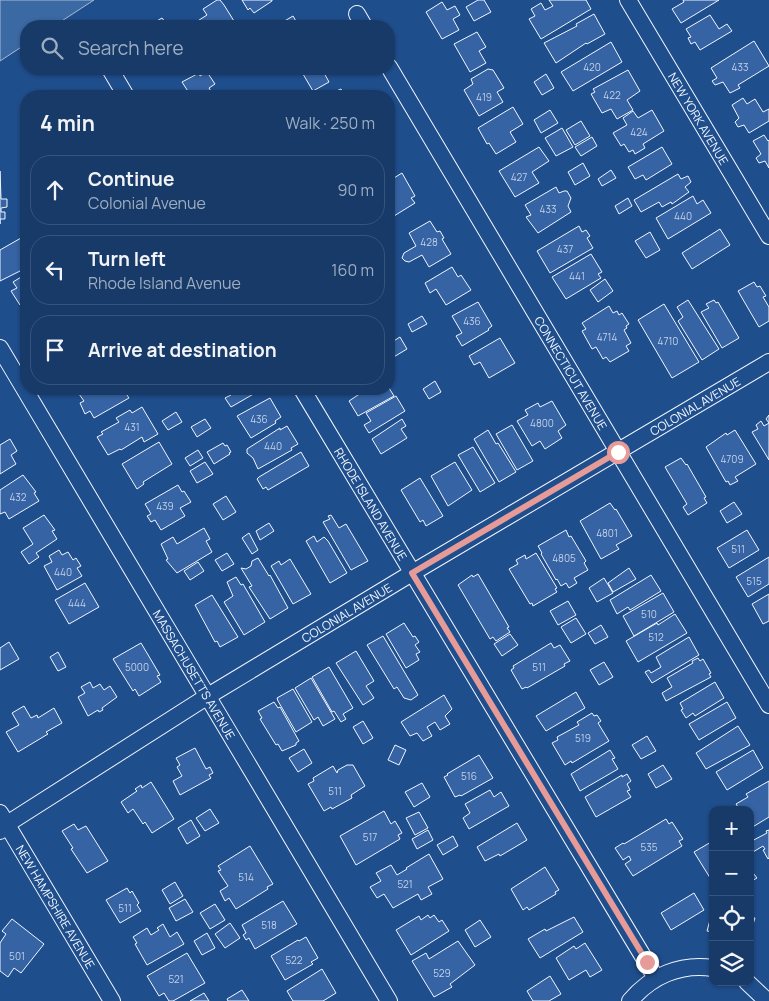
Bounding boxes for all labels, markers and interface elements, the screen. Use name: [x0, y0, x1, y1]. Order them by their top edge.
search box: [20, 20, 395, 75]
icon: search: [38, 34, 66, 62]
text: Search here: [78, 35, 184, 61]
house number: 420: [583, 60, 601, 74]
house number: 433: [732, 60, 748, 74]
street label: NEW YORK AVENUE: [665, 69, 733, 168]
house number: 422: [603, 88, 621, 102]
house number: 419: [476, 90, 492, 104]
text: 4 min: [40, 109, 95, 137]
text: Walk · 250 m: [285, 112, 375, 134]
house number: 424: [630, 125, 648, 139]
text: Continue: [88, 166, 174, 192]
house number: 427: [511, 170, 527, 184]
icon: ahead: [41, 176, 69, 204]
text: 90 m: [338, 179, 374, 201]
text: Colonial Avenue: [88, 192, 206, 214]
house number: 433: [540, 202, 556, 216]
house number: 440: [674, 209, 692, 223]
house number: 428: [420, 235, 438, 249]
house number: 437: [557, 242, 573, 256]
text: Turn left: [88, 246, 166, 272]
icon: left: [41, 256, 69, 284]
text: 160 m: [331, 259, 374, 281]
house number: 441: [569, 269, 585, 283]
text: Rhode Island Avenue: [88, 272, 241, 294]
street label: CONNECTICUT AVENUE: [531, 313, 612, 433]
house number: 436: [463, 314, 481, 328]
house number: 4714: [597, 330, 617, 344]
house number: 4710: [658, 334, 678, 348]
icon: arrive: [41, 336, 69, 364]
text: Arrive at destination: [88, 337, 277, 363]
street label: COLONIAL AVENUE: [646, 372, 744, 439]
house number: 436: [250, 412, 268, 426]
house number: 4800: [530, 416, 554, 430]
house number: 431: [124, 420, 140, 434]
house number: 440: [264, 439, 282, 453]
route start: [607, 441, 630, 464]
street label: RHODE ISLAND AVENUE: [331, 444, 412, 564]
house number: 4709: [720, 452, 744, 466]
house number: 432: [9, 490, 27, 504]
house number: 439: [156, 499, 174, 513]
house number: 4801: [596, 526, 618, 540]
house number: 511: [731, 542, 745, 556]
house number: 4805: [552, 551, 576, 565]
house number: 440: [54, 565, 72, 579]
house number: 515: [746, 574, 762, 588]
street label: COLONIAL AVENUE: [298, 579, 395, 646]
house number: 444: [68, 596, 86, 610]
street label: MASSACHUSETTS AVENUE: [149, 606, 240, 743]
house number: 510: [641, 607, 657, 621]
house number: 512: [648, 630, 664, 644]
house number: 5000: [125, 660, 149, 674]
house number: 511: [532, 660, 546, 674]
house number: 519: [575, 731, 591, 745]
house number: 516: [461, 769, 477, 783]
house number: 511: [328, 784, 342, 798]
map controls: [709, 806, 754, 986]
button: +: [709, 806, 754, 851]
house number: 517: [363, 830, 377, 844]
house number: 535: [640, 840, 658, 854]
street label: NEW HAMPSHIRE AVENUE: [12, 842, 99, 972]
button: −: [709, 851, 754, 896]
house number: 514: [238, 870, 254, 884]
house number: 521: [397, 877, 413, 891]
button: locate: [709, 896, 754, 941]
house number: 511: [118, 901, 132, 915]
house number: 518: [261, 918, 277, 932]
button: layers: [709, 941, 754, 986]
house number: 501: [9, 949, 25, 963]
route end: [636, 951, 659, 974]
house number: 522: [286, 953, 303, 967]
house number: 529: [433, 966, 451, 980]
house number: 521: [168, 972, 184, 986]

